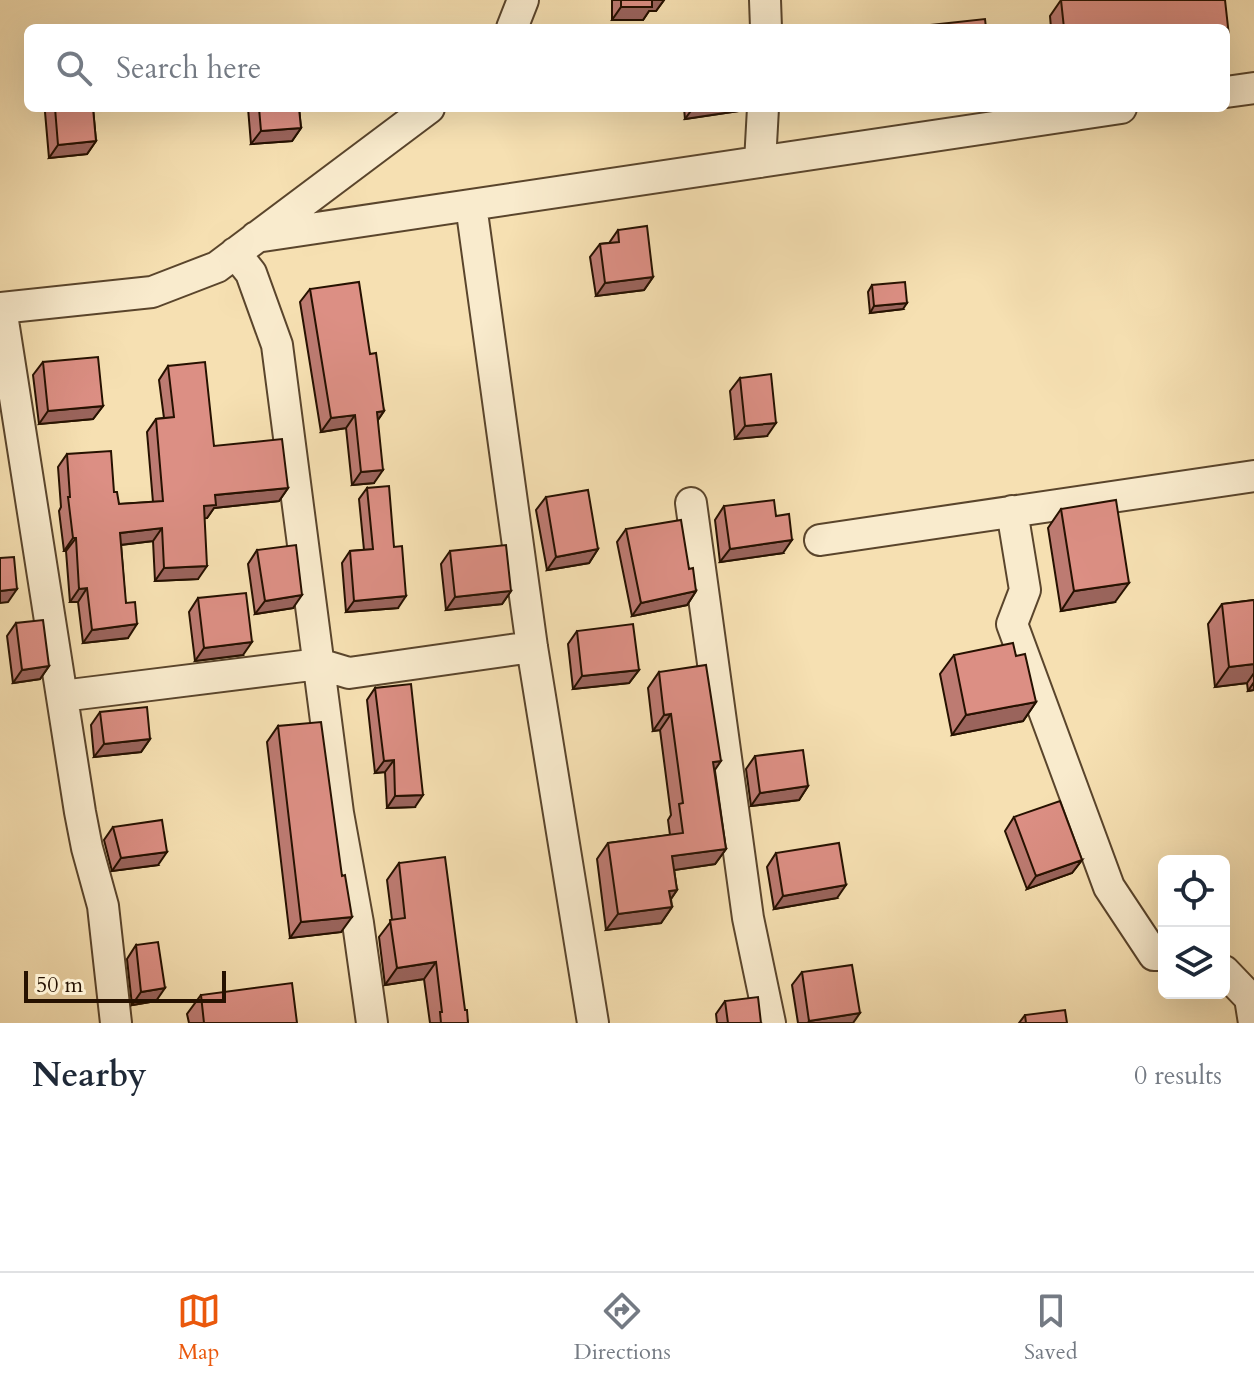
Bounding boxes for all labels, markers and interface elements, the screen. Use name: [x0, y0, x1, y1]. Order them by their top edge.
search box: [24, 24, 1230, 112]
icon: search: [52, 46, 96, 90]
text: Search here: [116, 48, 261, 89]
map controls: [1158, 855, 1230, 999]
button: locate: [1158, 855, 1230, 927]
button: layers: [1158, 927, 1230, 999]
scale bar: [24, 967, 226, 1003]
text: 50 m: [36, 970, 83, 1000]
text: Nearby: [32, 1052, 147, 1098]
text: 0 results: [1134, 1058, 1222, 1093]
tab: Map: [177, 1289, 221, 1367]
tab: Directions: [574, 1289, 671, 1367]
tab: Saved: [1024, 1289, 1077, 1367]

